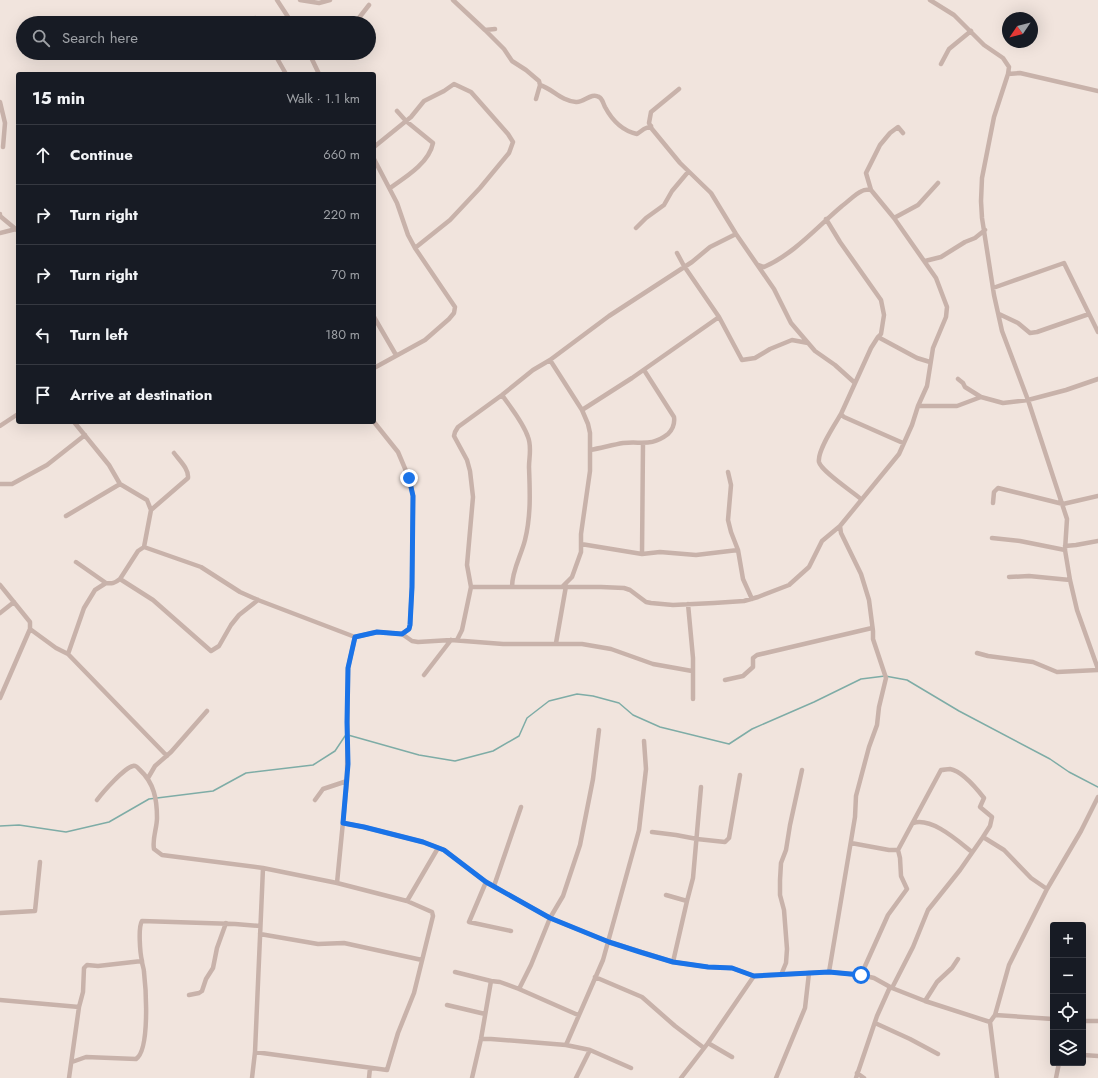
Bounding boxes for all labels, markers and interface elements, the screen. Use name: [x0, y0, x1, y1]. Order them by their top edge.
north arrow: [1002, 12, 1038, 48]
search box: [16, 16, 376, 60]
icon: search: [30, 27, 52, 49]
text: Search here: [62, 27, 138, 49]
text: 15 min: [32, 86, 85, 110]
text: Walk · 1.1 km: [286, 89, 360, 108]
icon: ahead: [32, 144, 54, 166]
text: Continue: [70, 144, 133, 166]
text: 660 m: [323, 145, 360, 164]
icon: right: [32, 204, 54, 226]
text: Turn right: [70, 204, 138, 226]
text: 220 m: [323, 205, 360, 224]
icon: right: [32, 264, 54, 286]
text: Turn right: [70, 264, 138, 286]
text: 70 m: [331, 265, 360, 284]
icon: left: [32, 324, 54, 346]
text: Turn left: [70, 324, 128, 346]
text: 180 m: [325, 325, 360, 344]
icon: arrive: [32, 384, 54, 406]
text: Arrive at destination: [70, 384, 212, 406]
route end: [400, 469, 418, 487]
map controls: [1050, 922, 1086, 1066]
button: +: [1050, 922, 1086, 958]
button: −: [1050, 958, 1086, 994]
route start: [852, 966, 870, 984]
button: locate: [1050, 994, 1086, 1030]
button: layers: [1050, 1030, 1086, 1066]

